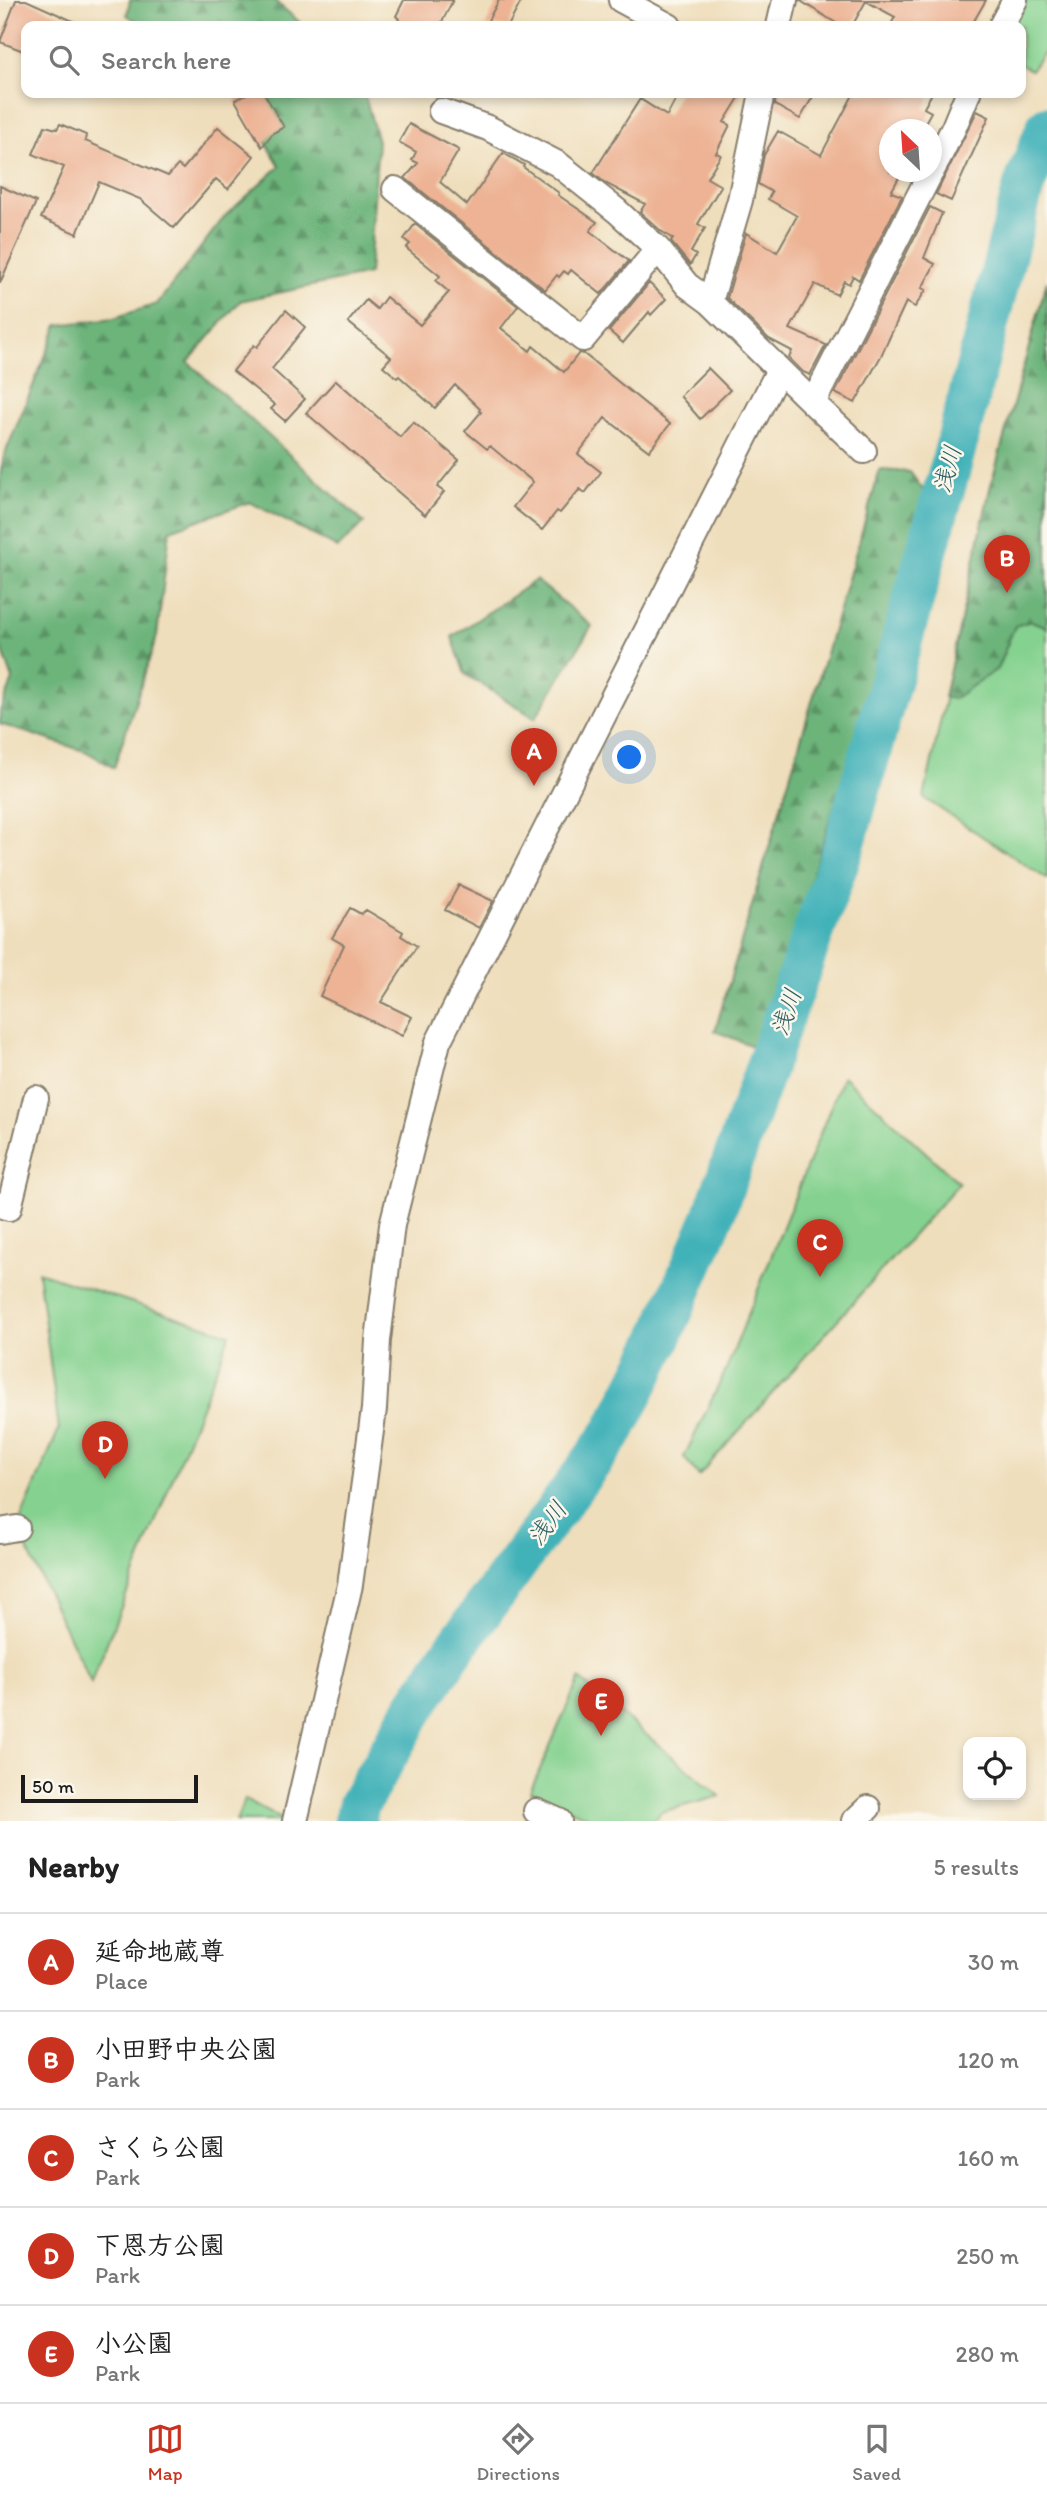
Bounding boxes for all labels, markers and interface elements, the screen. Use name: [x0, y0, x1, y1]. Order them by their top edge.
search box: [21, 21, 1026, 98]
icon: search: [45, 41, 83, 79]
text: Search here: [101, 44, 231, 76]
north arrow: [879, 119, 942, 182]
water label: 浅川: [927, 442, 967, 496]
pin: B: [984, 535, 1030, 593]
pin: A: [511, 728, 557, 786]
your location: [612, 740, 646, 774]
water label: 浅川: [764, 985, 808, 1039]
pin: C: [797, 1219, 843, 1277]
pin: D: [82, 1421, 128, 1479]
water label: 浅川: [521, 1495, 573, 1551]
pin: E: [578, 1678, 624, 1736]
map controls: [963, 1737, 1026, 1800]
button: locate: [963, 1737, 1026, 1800]
scale bar: [21, 1772, 198, 1804]
text: 50 m: [32, 1775, 74, 1798]
text: Nearby: [28, 1848, 119, 1885]
text: 5 results: [933, 1853, 1019, 1881]
text: 延命地蔵尊: [95, 1935, 225, 1967]
text: A: [44, 1948, 58, 1976]
text: 30 m: [968, 1948, 1019, 1976]
text: Place: [95, 1967, 148, 1995]
text: 小田野中央公園: [95, 2033, 277, 2065]
text: B: [44, 2046, 58, 2074]
text: 120 m: [958, 2046, 1019, 2074]
text: Park: [95, 2065, 140, 2093]
text: さくら公園: [95, 2131, 225, 2163]
text: C: [44, 2144, 58, 2172]
text: 160 m: [957, 2144, 1019, 2172]
text: Park: [95, 2163, 140, 2191]
text: 下恩方公園: [95, 2229, 225, 2261]
text: D: [43, 2242, 59, 2270]
text: 250 m: [956, 2242, 1019, 2270]
text: Park: [95, 2261, 140, 2289]
text: 小公園: [95, 2327, 173, 2359]
text: E: [45, 2340, 57, 2368]
text: 280 m: [956, 2340, 1019, 2368]
text: Park: [95, 2359, 140, 2387]
tab: Map: [146, 2420, 184, 2485]
tab: Directions: [476, 2420, 560, 2485]
tab: Saved: [852, 2420, 901, 2485]

